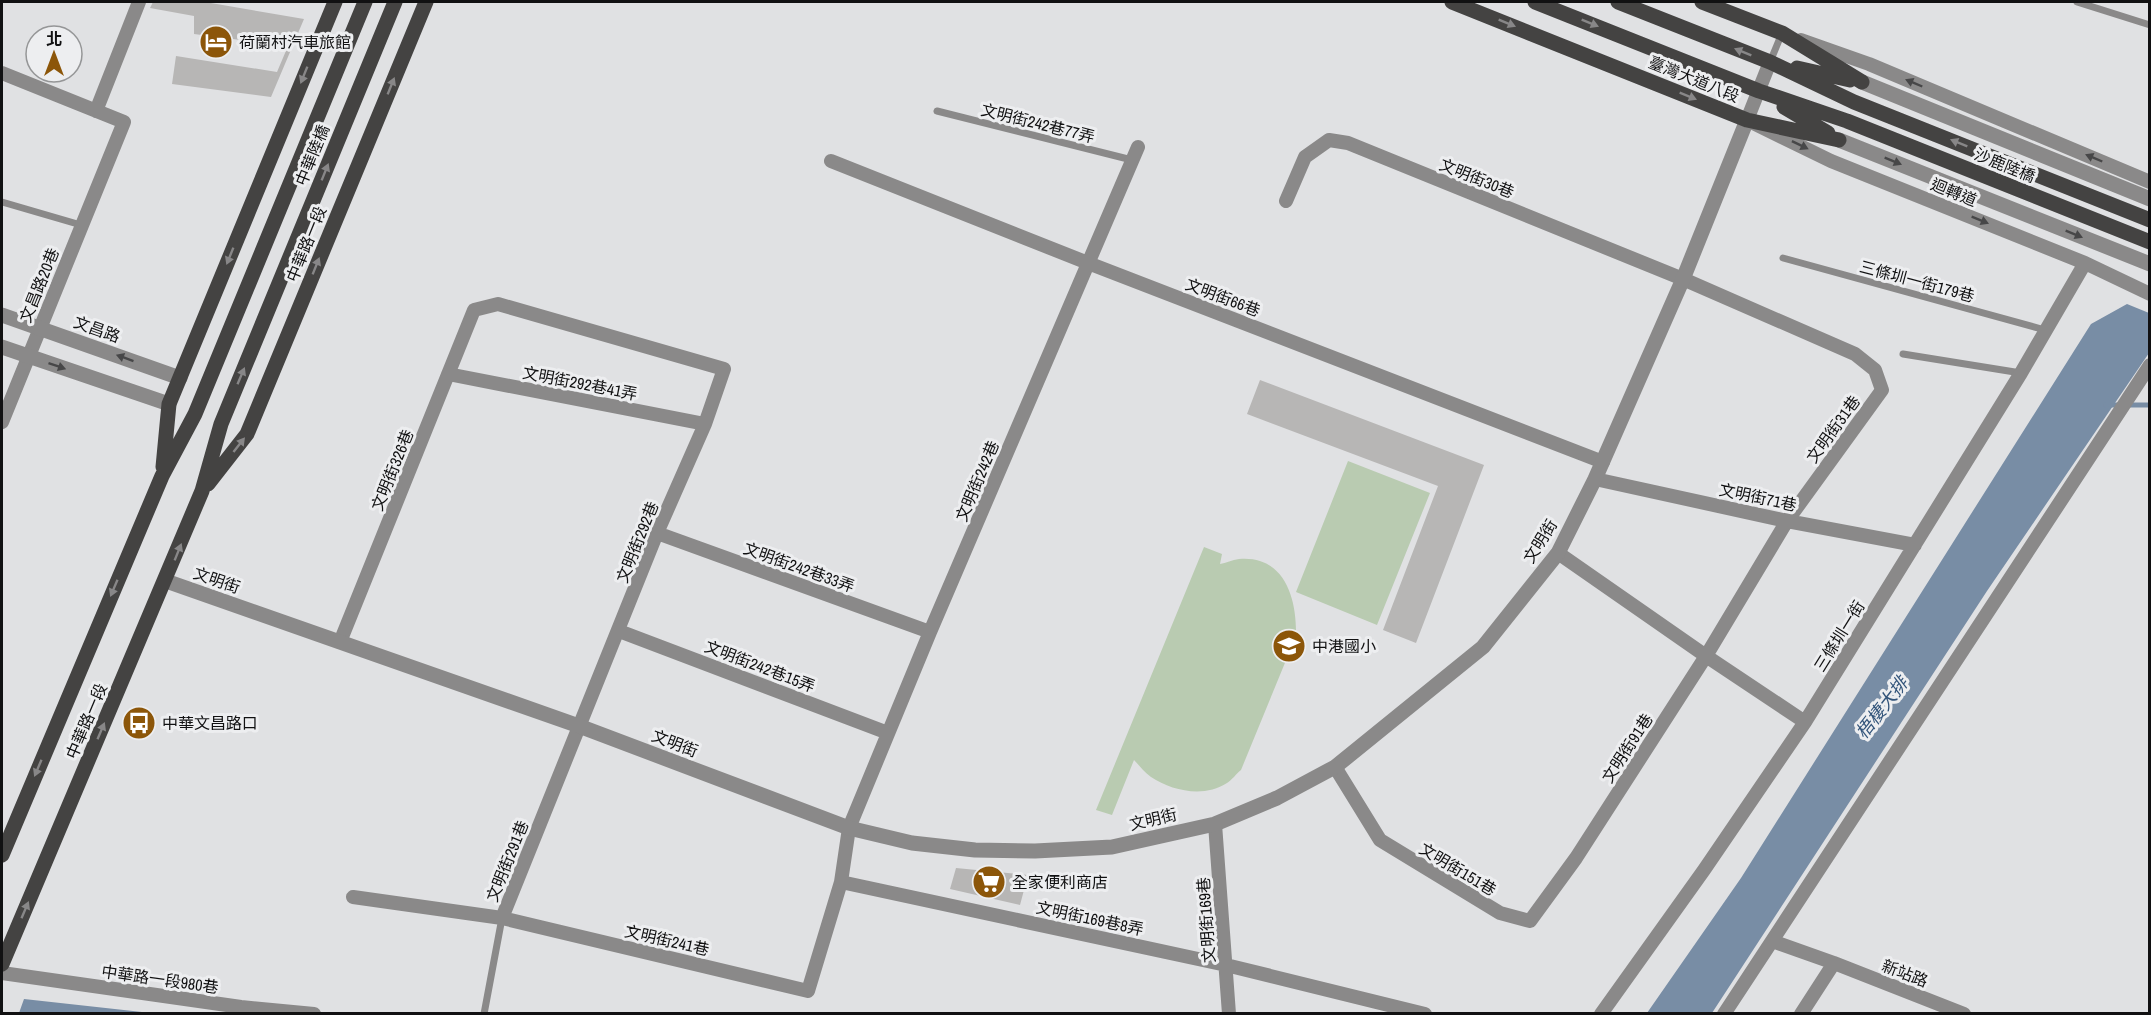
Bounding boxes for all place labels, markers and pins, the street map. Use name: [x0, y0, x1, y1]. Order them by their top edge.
hotel icon: 荷蘭村汽車旅館: [198, 24, 234, 60]
place label: 荷蘭村汽車旅館: [239, 31, 351, 53]
school or university icon: 中港國小: [1271, 628, 1307, 664]
place label: 中港國小: [1312, 635, 1376, 657]
bus stop icon: 中華文昌路口: [121, 705, 157, 741]
place label: 中華文昌路口: [162, 712, 258, 734]
supermarket icon: 全家便利商店: [971, 864, 1007, 900]
place label: 全家便利商店: [1012, 871, 1108, 893]

